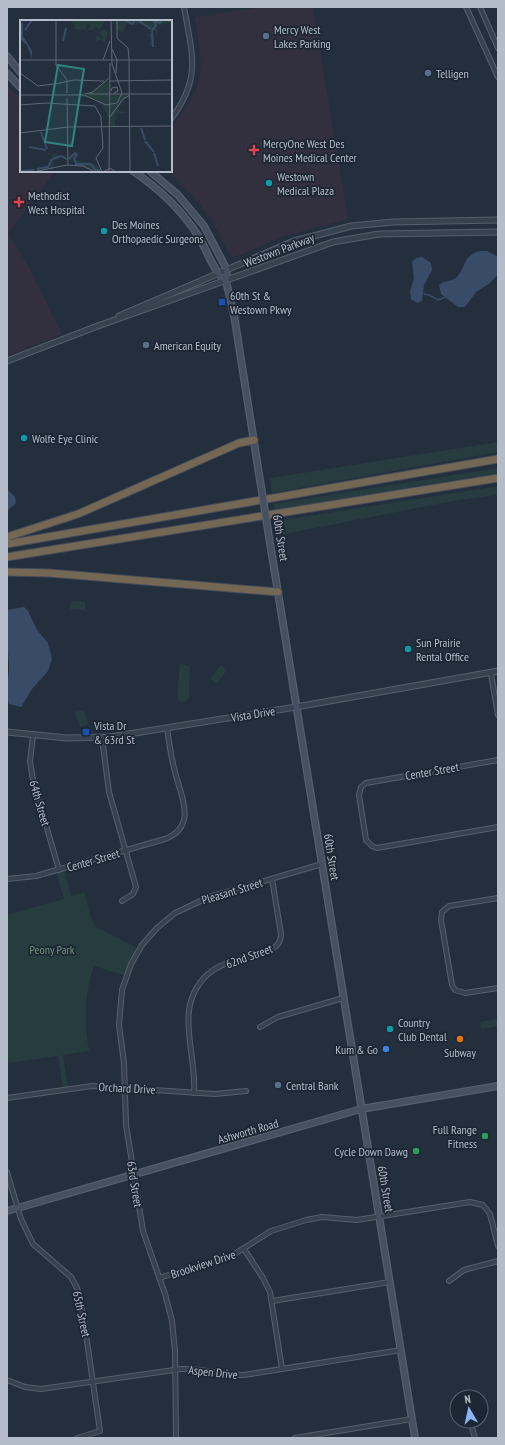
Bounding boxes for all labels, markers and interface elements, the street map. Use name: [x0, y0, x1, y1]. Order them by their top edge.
inset map: [20, 20, 172, 172]
place label: Mercy West Lakes Parking: [274, 22, 331, 51]
marker: Mercy West Lakes Parking: [261, 31, 271, 41]
place label: Telligen: [436, 66, 469, 81]
marker: Telligen: [423, 68, 433, 78]
place label: MercyOne West Des Moines Medical Center: [263, 136, 358, 165]
marker: MercyOne West Des Moines Medical Center: [248, 144, 260, 156]
place label: Westown Medical Plaza: [277, 169, 334, 198]
marker: Westown Medical Plaza: [264, 178, 274, 188]
place label: Methodist West Hospital: [28, 188, 85, 217]
marker: Methodist West Hospital: [13, 196, 25, 208]
place label: Des Moines Orthopaedic Surgeons: [112, 217, 203, 246]
marker: Des Moines Orthopaedic Surgeons: [99, 226, 109, 236]
street label: Westown Parkway: [242, 230, 317, 270]
place label: 60th St & Westown Pkwy: [230, 288, 292, 317]
marker: 60th St & Westown Pkwy: [217, 297, 227, 307]
place label: American Equity: [154, 338, 222, 353]
marker: American Equity: [141, 340, 151, 350]
place label: Wolfe Eye Clinic: [32, 431, 99, 446]
marker: Wolfe Eye Clinic: [19, 433, 29, 443]
street label: 60th Street: [270, 514, 292, 563]
place label: Sun Prairie Rental Office: [416, 635, 469, 664]
marker: Sun Prairie Rental Office: [403, 644, 413, 654]
street label: Vista Drive: [229, 703, 276, 725]
place label: Vista Dr & 63rd St: [93, 718, 135, 747]
marker: Vista Dr & 63rd St: [81, 727, 91, 737]
street label: Center Street: [404, 759, 461, 783]
street label: 64th Street: [26, 778, 54, 828]
street label: 60th Street: [321, 833, 343, 882]
street label: Center Street: [65, 845, 122, 875]
street label: Pleasant Street: [200, 874, 265, 907]
street label: 62nd Street: [224, 940, 275, 971]
park label: Peony Park: [30, 942, 75, 957]
place label: Country Club Dental: [398, 1015, 447, 1044]
marker: Country Club Dental: [385, 1024, 395, 1034]
marker: Subway: [455, 1034, 465, 1044]
place label: Kum & Go: [335, 1042, 378, 1057]
marker: Kum & Go: [381, 1044, 391, 1054]
place label: Subway: [444, 1045, 476, 1060]
place label: Central Bank: [286, 1078, 339, 1093]
street label: Orchard Drive: [98, 1079, 156, 1097]
marker: Central Bank: [273, 1080, 283, 1090]
street label: Ashworth Road: [216, 1115, 280, 1147]
place label: Full Range Fitness: [433, 1122, 477, 1151]
marker: Full Range Fitness: [480, 1131, 490, 1141]
place label: Cycle Down Dawg: [334, 1144, 408, 1159]
marker: Cycle Down Dawg: [411, 1146, 421, 1156]
street label: 63rd Street: [124, 1160, 146, 1209]
street label: 60th Street: [375, 1165, 398, 1214]
street label: Brookview Drive: [169, 1246, 237, 1282]
street label: 65th Street: [70, 1290, 94, 1339]
street label: Aspen Drive: [188, 1362, 238, 1382]
north arrow: [449, 1389, 489, 1429]
text: N: [463, 1392, 472, 1407]

